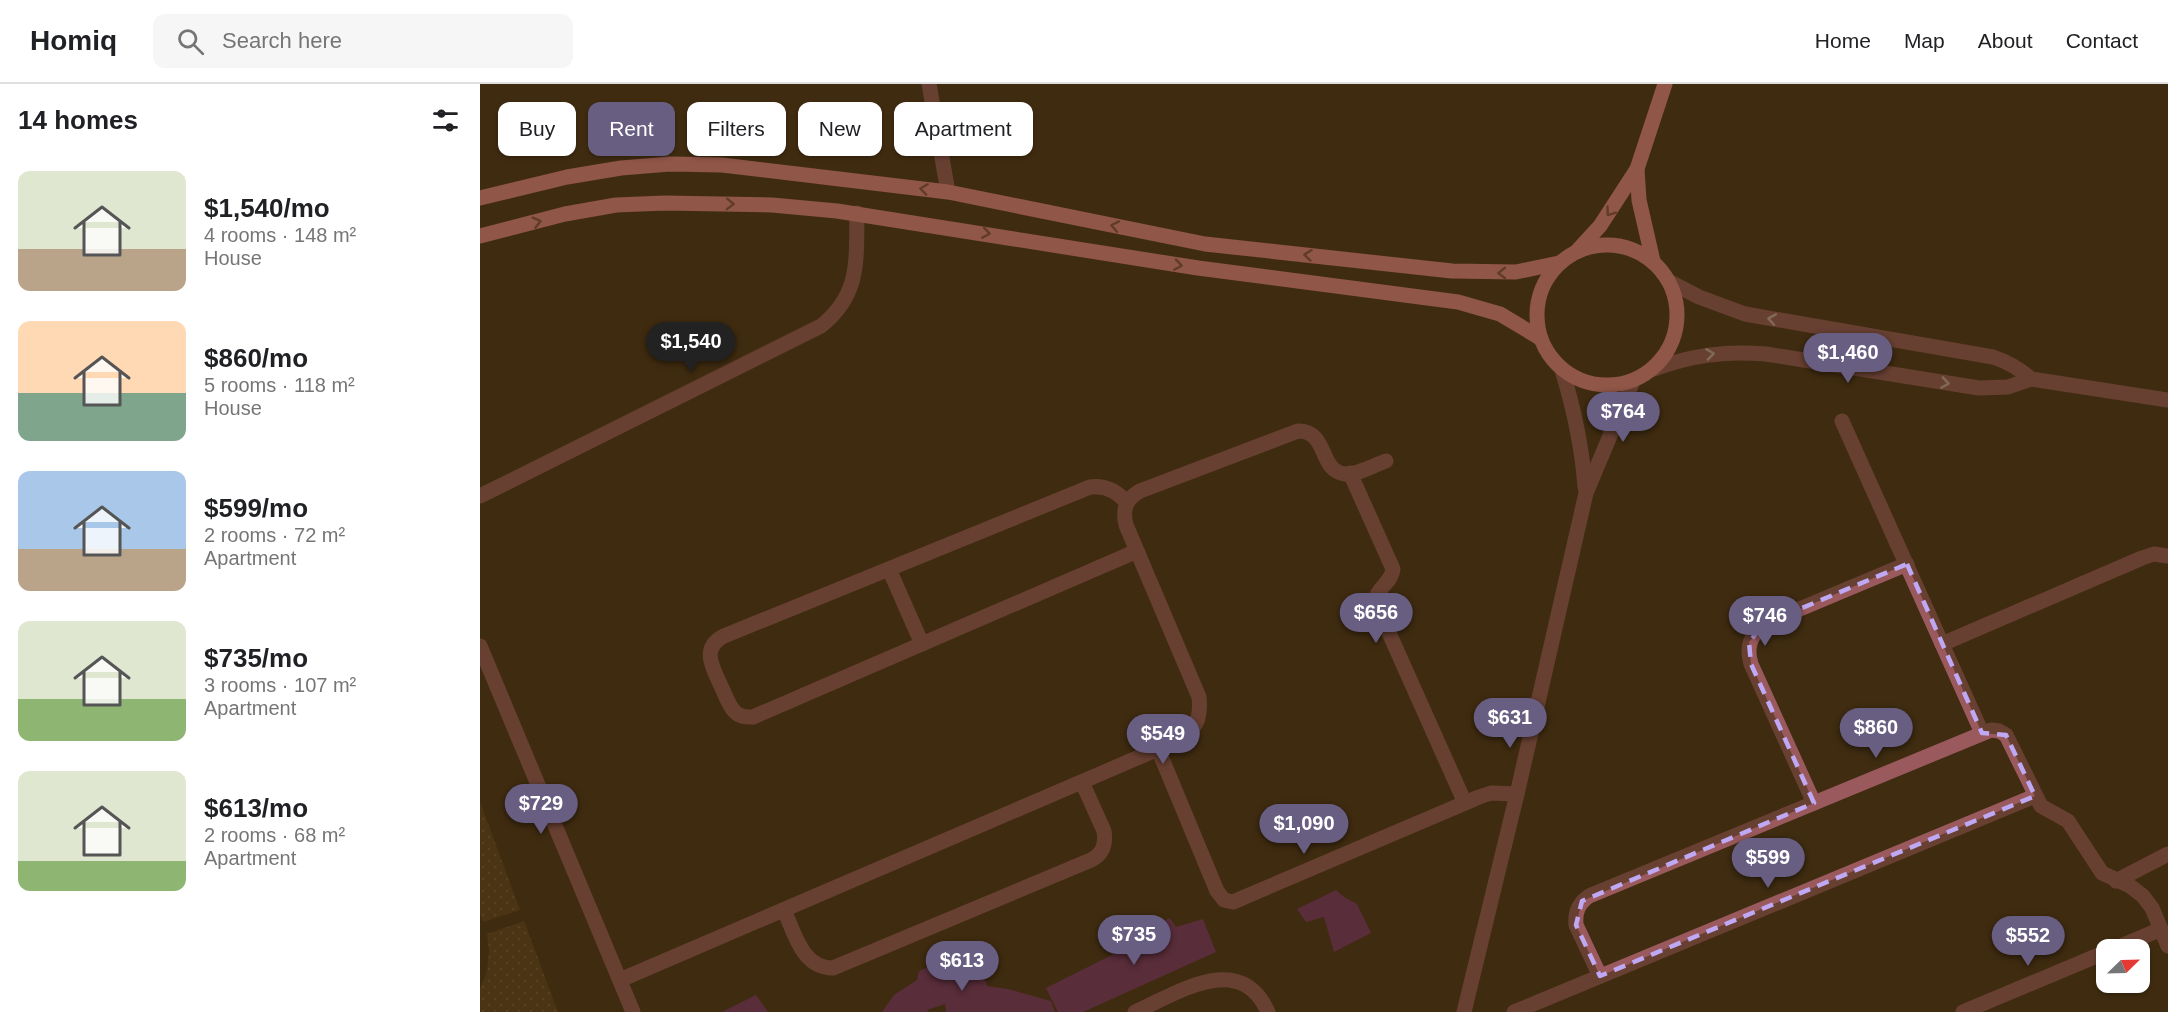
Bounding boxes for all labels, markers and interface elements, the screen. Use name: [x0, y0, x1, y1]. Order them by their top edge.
search box: [153, 14, 573, 68]
text: Homiq: [30, 25, 117, 56]
icon: search: [174, 25, 207, 58]
text: Search here: [222, 28, 342, 53]
text: Home: [1815, 29, 1871, 52]
text: Map: [1904, 29, 1945, 52]
text: About: [1978, 29, 2033, 52]
text: Contact: [2066, 29, 2138, 52]
chip: Buy: [498, 102, 576, 156]
chip: Rent: [588, 102, 675, 156]
chip: Filters: [687, 102, 786, 156]
chip: New: [798, 102, 882, 156]
chip: Apartment: [894, 102, 1033, 156]
icon: filters: [429, 104, 462, 137]
text: 14 homes: [18, 105, 138, 135]
one-way arrow: [919, 183, 928, 195]
text: $1,540/mo: [204, 193, 330, 223]
icon: home: [66, 195, 138, 267]
one-way arrow: [725, 197, 734, 210]
one-way arrow: [1606, 206, 1617, 217]
one-way arrow: [532, 216, 542, 229]
one-way arrow: [1110, 220, 1120, 233]
text: 4 rooms · 148 m²: [204, 224, 356, 246]
one-way arrow: [981, 227, 991, 239]
text: House: [204, 247, 262, 269]
one-way arrow: [1303, 249, 1312, 262]
one-way arrow: [1174, 258, 1183, 270]
one-way arrow: [1497, 267, 1506, 279]
one-way arrow: [1768, 313, 1778, 326]
pin: $1,540: [642, 322, 740, 373]
text: $1,540: [660, 330, 722, 352]
pin: $1,460: [1799, 333, 1897, 384]
text: $1,460: [1817, 341, 1879, 363]
text: $860/mo: [204, 343, 308, 373]
icon: home: [66, 345, 138, 417]
one-way arrow: [1705, 349, 1715, 361]
text: 5 rooms · 118 m²: [204, 374, 355, 396]
one-way arrow: [1940, 376, 1949, 388]
pin: $764: [1587, 392, 1659, 443]
text: House: [204, 397, 262, 419]
text: $764: [1601, 400, 1645, 422]
text: $599/mo: [204, 493, 308, 523]
icon: home: [66, 495, 138, 567]
text: 2 rooms · 72 m²: [204, 524, 345, 546]
text: Apartment: [204, 547, 296, 569]
pin: $656: [1340, 593, 1412, 644]
pin: $746: [1729, 596, 1801, 647]
text: $656: [1354, 601, 1398, 623]
text: $746: [1743, 604, 1787, 626]
text: $735/mo: [204, 643, 308, 673]
icon: home: [66, 645, 138, 717]
text: 3 rooms · 107 m²: [204, 674, 356, 696]
text: Apartment: [204, 697, 296, 719]
pin: $631: [1474, 698, 1546, 749]
text: $631: [1488, 706, 1532, 728]
pin: $860: [1840, 708, 1912, 759]
pin: $549: [1127, 714, 1199, 765]
text: $860: [1854, 716, 1898, 738]
text: $549: [1141, 722, 1185, 744]
pin: $729: [505, 784, 577, 835]
text: $729: [519, 792, 563, 814]
text: $613/mo: [204, 793, 308, 823]
icon: home: [66, 795, 138, 867]
pin: $1,090: [1255, 804, 1353, 855]
text: $1,090: [1273, 812, 1335, 834]
text: 2 rooms · 68 m²: [204, 824, 345, 846]
pin: $599: [1732, 838, 1804, 889]
text: $599: [1746, 846, 1790, 868]
text: Apartment: [204, 847, 296, 869]
pin: $735: [1098, 915, 1170, 966]
pin: $552: [1992, 916, 2064, 967]
text: $735: [1112, 923, 1156, 945]
text: $552: [2006, 924, 2050, 946]
north arrow: [2096, 939, 2150, 993]
map controls: [2096, 939, 2150, 993]
pin: $613: [926, 941, 998, 992]
text: $613: [940, 949, 984, 971]

